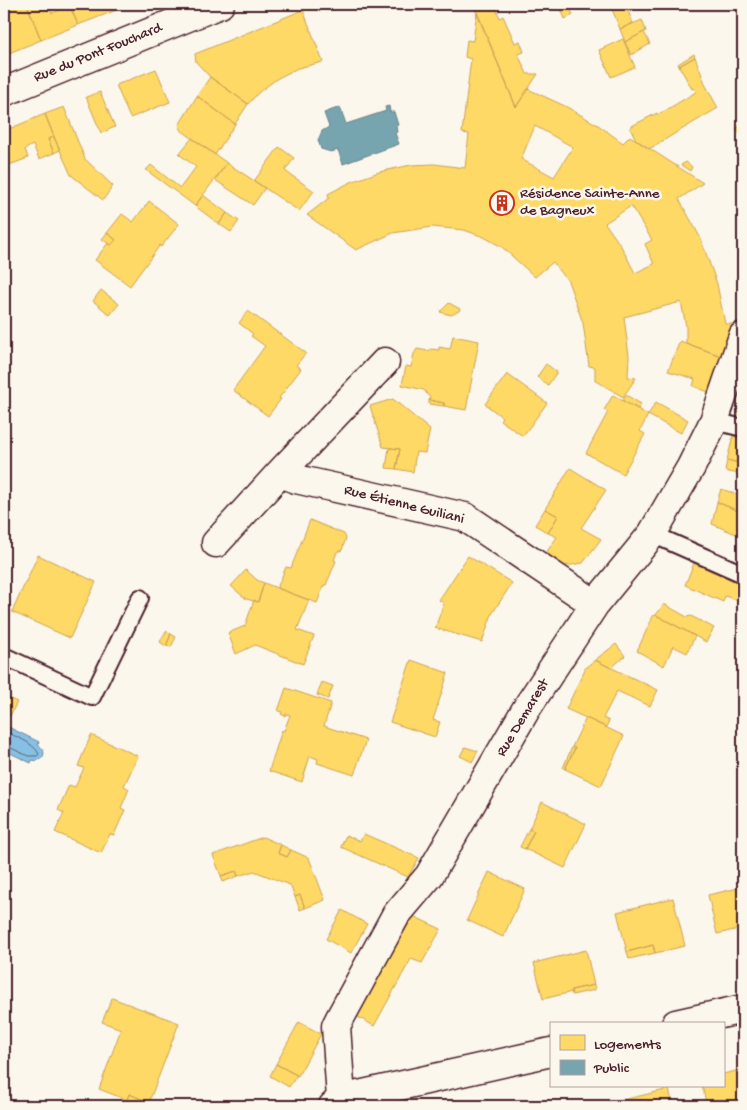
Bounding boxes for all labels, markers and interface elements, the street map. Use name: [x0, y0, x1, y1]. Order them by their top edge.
street label: Rue du Pont Fouchard: [31, 19, 166, 87]
place label: Résidence Sainte-Anne de Bagneux: [520, 185, 660, 220]
building icon: Résidence Sainte-Anne de Bagneux: [489, 190, 515, 216]
street label: Rue Étienne Guiliani: [342, 481, 466, 529]
street label: Rue Demarest: [493, 674, 554, 760]
legend: [550, 1022, 724, 1088]
text: Logements: [594, 1036, 661, 1054]
text: Public: [593, 1060, 630, 1078]

